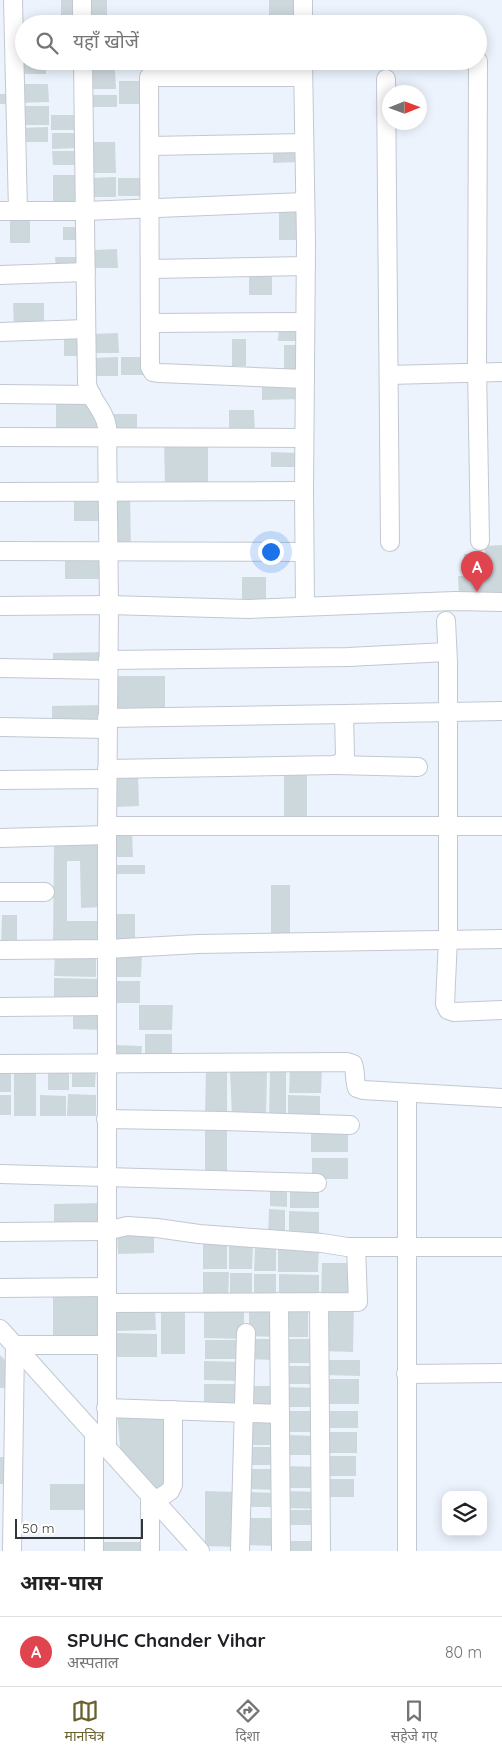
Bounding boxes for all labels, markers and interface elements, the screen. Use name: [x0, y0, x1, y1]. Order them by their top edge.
search box: [15, 15, 487, 70]
icon: search: [33, 29, 61, 57]
text: यहाँ खोजें: [73, 29, 139, 53]
north arrow: [382, 85, 427, 130]
your location: [258, 539, 284, 565]
pin: A: [461, 551, 493, 592]
map controls: [442, 1491, 487, 1536]
button: layers: [442, 1491, 487, 1536]
scale bar: [15, 1516, 142, 1539]
text: 50 m: [22, 1519, 55, 1537]
text: आस-पास: [20, 1569, 102, 1595]
text: SPUHC Chander Vihar: [67, 1628, 266, 1652]
text: A: [31, 1642, 41, 1662]
text: 80 m: [445, 1642, 482, 1662]
text: अस्पताल: [67, 1652, 119, 1672]
tab: मानचित्र: [65, 1697, 105, 1747]
tab: दिशा: [234, 1697, 262, 1747]
tab: सहेजे गए: [391, 1697, 437, 1747]

